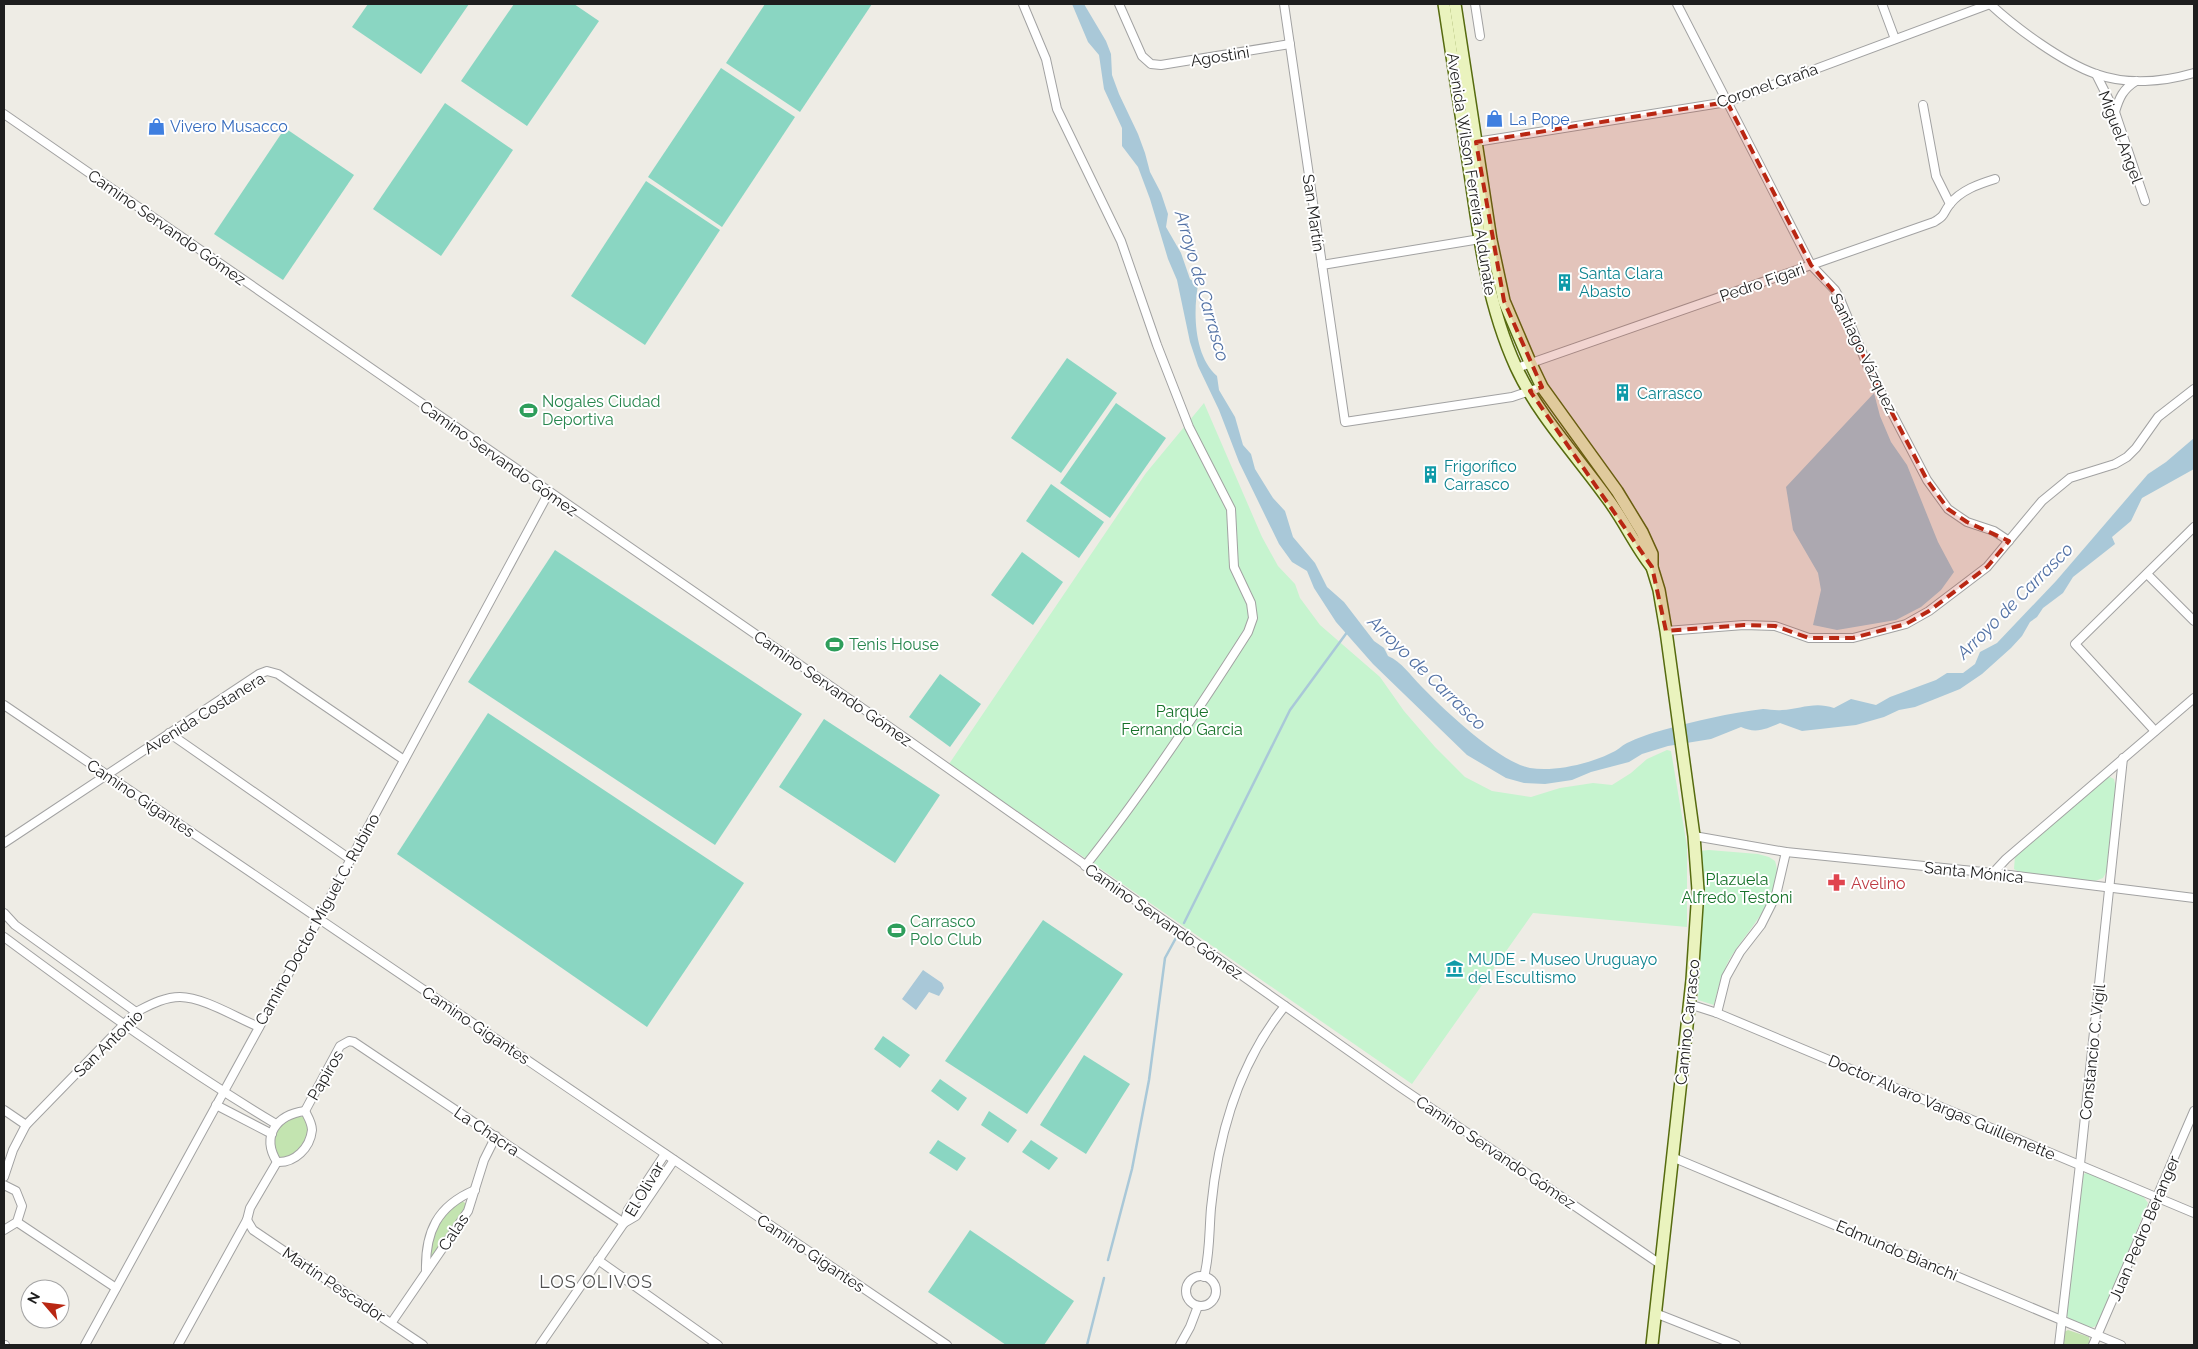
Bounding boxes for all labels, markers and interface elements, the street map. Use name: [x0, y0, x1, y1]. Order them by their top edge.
street label: Agostini: [1189, 42, 1251, 71]
street label: Avenida Wilson Ferreira Aldunate: [1443, 51, 1500, 297]
street label: Coronel Graña: [1714, 59, 1820, 112]
street label: Miguel Angel: [2094, 88, 2147, 187]
shop icon: La Pope: [1485, 109, 1505, 129]
place label: La Pope: [1509, 110, 1570, 129]
shop icon: Vivero Musacco: [146, 116, 166, 136]
place label: Vivero Musacco: [170, 117, 288, 136]
street label: Camino Servando Gómez: [84, 166, 249, 289]
street label: San Martín: [1299, 173, 1328, 253]
water label: Arroyo de Carrasco: [1171, 207, 1234, 364]
street label: Pedro Figari: [1717, 259, 1807, 306]
place label: Santa Clara Abasto: [1579, 264, 1663, 301]
building icon: Santa Clara Abasto: [1555, 272, 1575, 292]
street label: Santiago Vázquez: [1826, 290, 1901, 416]
building icon: Carrasco: [1613, 383, 1633, 403]
place label: Carrasco: [1637, 384, 1703, 403]
place label: Nogales Ciudad Deportiva: [542, 392, 661, 429]
street label: Camino Servando Gómez: [416, 397, 581, 520]
sports icon: Nogales Ciudad Deportiva: [518, 400, 538, 420]
place label: Frigorífico Carrasco: [1444, 457, 1517, 494]
building icon: Frigorífico Carrasco: [1420, 465, 1440, 485]
water label: Arroyo de Carrasco: [1951, 538, 2077, 664]
water label: Arroyo de Carrasco: [1363, 610, 1491, 734]
street label: Camino Servando Gómez: [750, 627, 915, 750]
sports icon: Tenis House: [825, 634, 845, 654]
place label: Tenis House: [849, 635, 939, 654]
street label: Avenida Costanera: [140, 669, 268, 758]
park label: Parque Fernando Garcia: [1121, 702, 1243, 739]
street label: Camino Gigantes: [83, 755, 198, 842]
street label: Camino Doctor Miguel C. Rubino: [251, 810, 384, 1028]
street label: Santa Mónica: [1923, 858, 2024, 887]
street label: Camino Servando Gómez: [1081, 860, 1246, 983]
park label: Plazuela Alfredo Testoni: [1682, 870, 1792, 907]
pharmacy icon: Avelino: [1827, 873, 1847, 893]
place label: Avelino: [1851, 874, 1906, 893]
place label: Carrasco Polo Club: [910, 912, 982, 949]
sports icon: Carrasco Polo Club: [886, 920, 906, 940]
place label: MUDE - Museo Uruguayo del Escultismo: [1468, 950, 1657, 987]
museum icon: MUDE - Museo Uruguayo del Escultismo: [1444, 958, 1464, 978]
street label: Camino Carrasco: [1671, 958, 1704, 1086]
street label: Camino Gigantes: [418, 982, 533, 1069]
street label: Constancio C. Vigil: [2076, 983, 2109, 1121]
street label: San Antonio: [70, 1006, 147, 1081]
street label: Papiros: [304, 1047, 347, 1104]
street label: Doctor Alvaro Vargas Guillemette: [1825, 1051, 2058, 1164]
street label: Camino Servando Gómez: [1412, 1092, 1579, 1213]
street label: La Chacra: [451, 1103, 523, 1160]
street label: Juan Pedro Beranger: [2105, 1152, 2184, 1304]
street label: El Olivar: [621, 1158, 668, 1220]
street label: Calas: [434, 1210, 473, 1254]
street label: Camino Gigantes: [753, 1210, 868, 1297]
street label: Edmundo Bianchi: [1833, 1216, 1961, 1285]
street label: Martín Pescador: [279, 1243, 389, 1326]
district label: LOS OLIVOS: [539, 1271, 653, 1292]
north arrow: [20, 1279, 70, 1329]
text: N: [24, 1289, 43, 1306]

